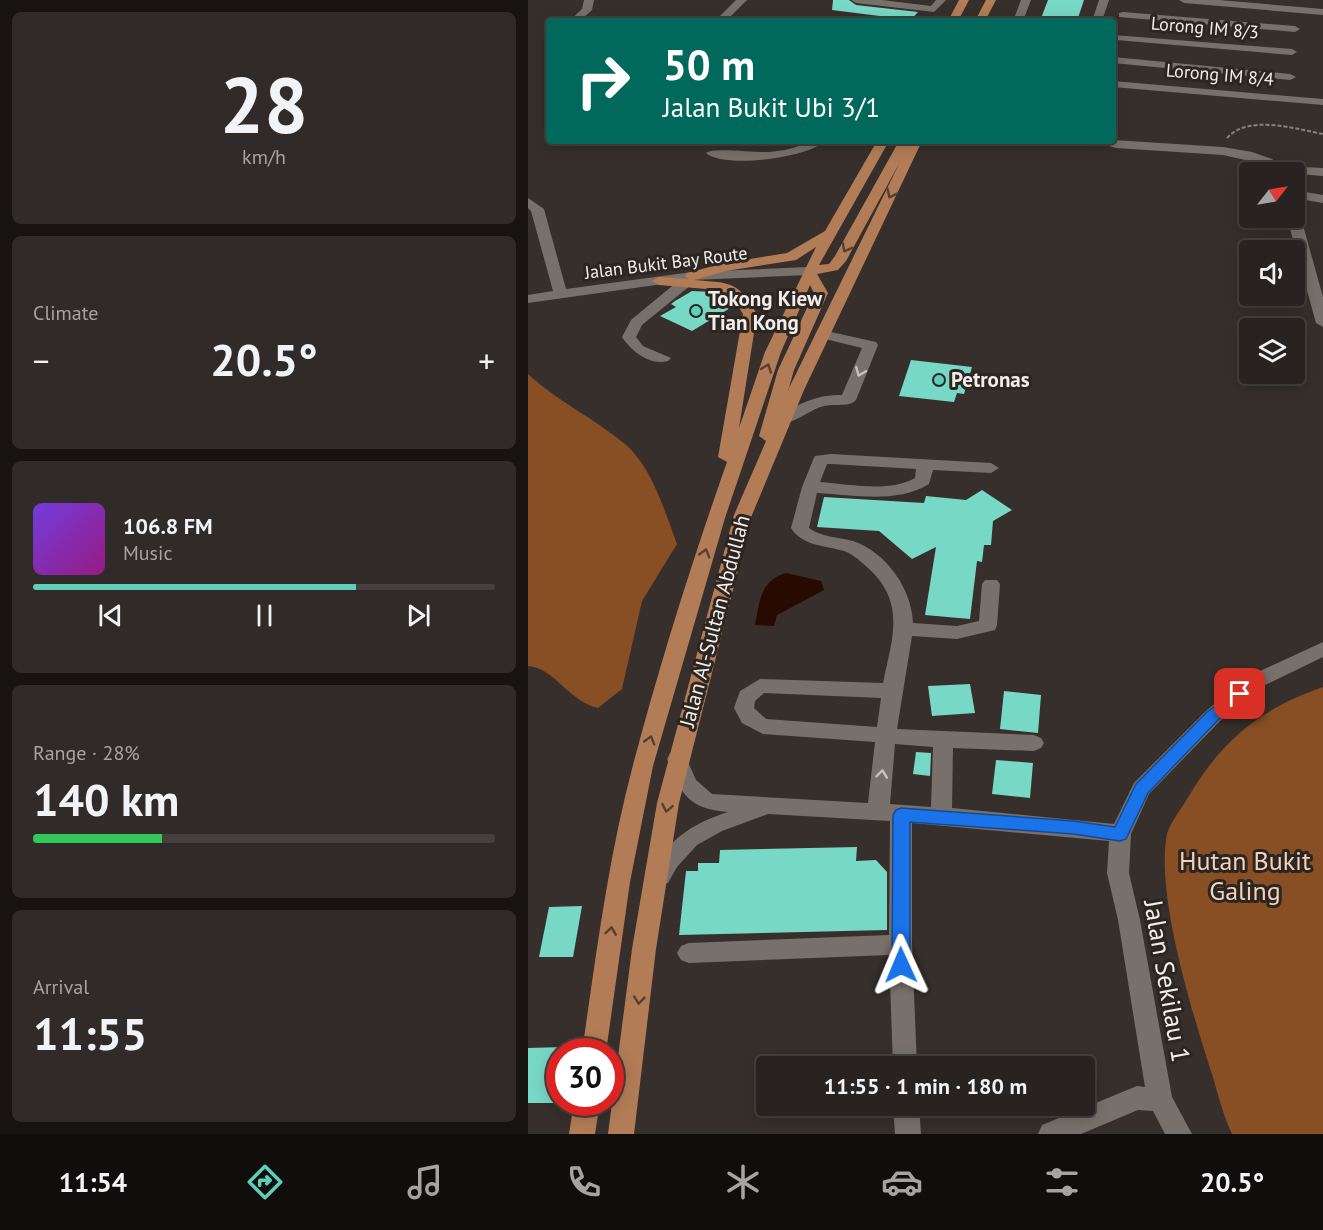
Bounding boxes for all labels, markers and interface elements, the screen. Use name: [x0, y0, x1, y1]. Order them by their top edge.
street label: Lorong IM 8/3: [1150, 11, 1260, 44]
text: 50 m: [663, 37, 755, 92]
icon: right: [564, 42, 642, 120]
text: 28: [220, 54, 308, 155]
street label: Lorong IM 8/4: [1165, 58, 1275, 91]
text: Jalan Bukit Ubi 3/1: [663, 90, 880, 124]
text: km/h: [242, 144, 286, 170]
north arrow: [1239, 162, 1305, 228]
map controls: [1239, 162, 1305, 384]
one-way arrow: [886, 187, 898, 198]
button: sound: [1239, 240, 1305, 306]
street label: Jalan Bukit Bay Route: [582, 241, 749, 284]
one-way arrow: [842, 241, 853, 252]
place label: Tokong Kiew Tian Kong: [708, 285, 823, 336]
text: Climate: [33, 300, 99, 326]
marker: Tokong Kiew Tian Kong: [689, 304, 703, 318]
button: layers: [1239, 318, 1305, 384]
text: 20.5°: [210, 330, 318, 388]
text: −: [33, 339, 50, 382]
text: +: [478, 339, 495, 382]
one-way arrow: [760, 364, 773, 374]
one-way arrow: [855, 366, 867, 377]
place label: Petronas: [951, 366, 1030, 393]
marker: Petronas: [932, 373, 946, 387]
text: 106.8 FM: [123, 512, 213, 540]
street label: Jalan Al-Sultan Abdullah: [673, 512, 756, 731]
text: Music: [123, 540, 172, 566]
one-way arrow: [698, 548, 710, 559]
icon: previous: [94, 599, 127, 632]
icon: pause: [248, 599, 281, 632]
icon: next: [402, 599, 435, 632]
pin: [1214, 668, 1265, 719]
icon: arrive: [1223, 677, 1256, 710]
one-way arrow: [643, 735, 655, 746]
text: Range · 28%: [33, 740, 140, 766]
one-way arrow: [876, 769, 888, 778]
text: 140 km: [33, 770, 179, 828]
one-way arrow: [661, 802, 674, 812]
park label: Hutan Bukit Galing: [1179, 844, 1311, 907]
street label: Jalan Sekilau 1: [1137, 896, 1198, 1065]
one-way arrow: [605, 927, 617, 936]
position arrow: [869, 933, 933, 997]
text: Arrival: [33, 974, 89, 1000]
one-way arrow: [633, 996, 646, 1005]
text: 11:55: [33, 1004, 147, 1062]
speed limit sign: 30: [546, 1038, 624, 1116]
text: 11:55 · 1 min · 180 m: [824, 1072, 1027, 1100]
icon: directions: [244, 1161, 286, 1203]
icon: music: [404, 1161, 446, 1203]
icon: phone: [563, 1161, 605, 1203]
icon: climate: [722, 1161, 764, 1203]
icon: car: [881, 1161, 923, 1203]
icon: filters: [1041, 1161, 1083, 1203]
text: 11:54: [59, 1165, 127, 1199]
text: 20.5°: [1200, 1165, 1264, 1199]

